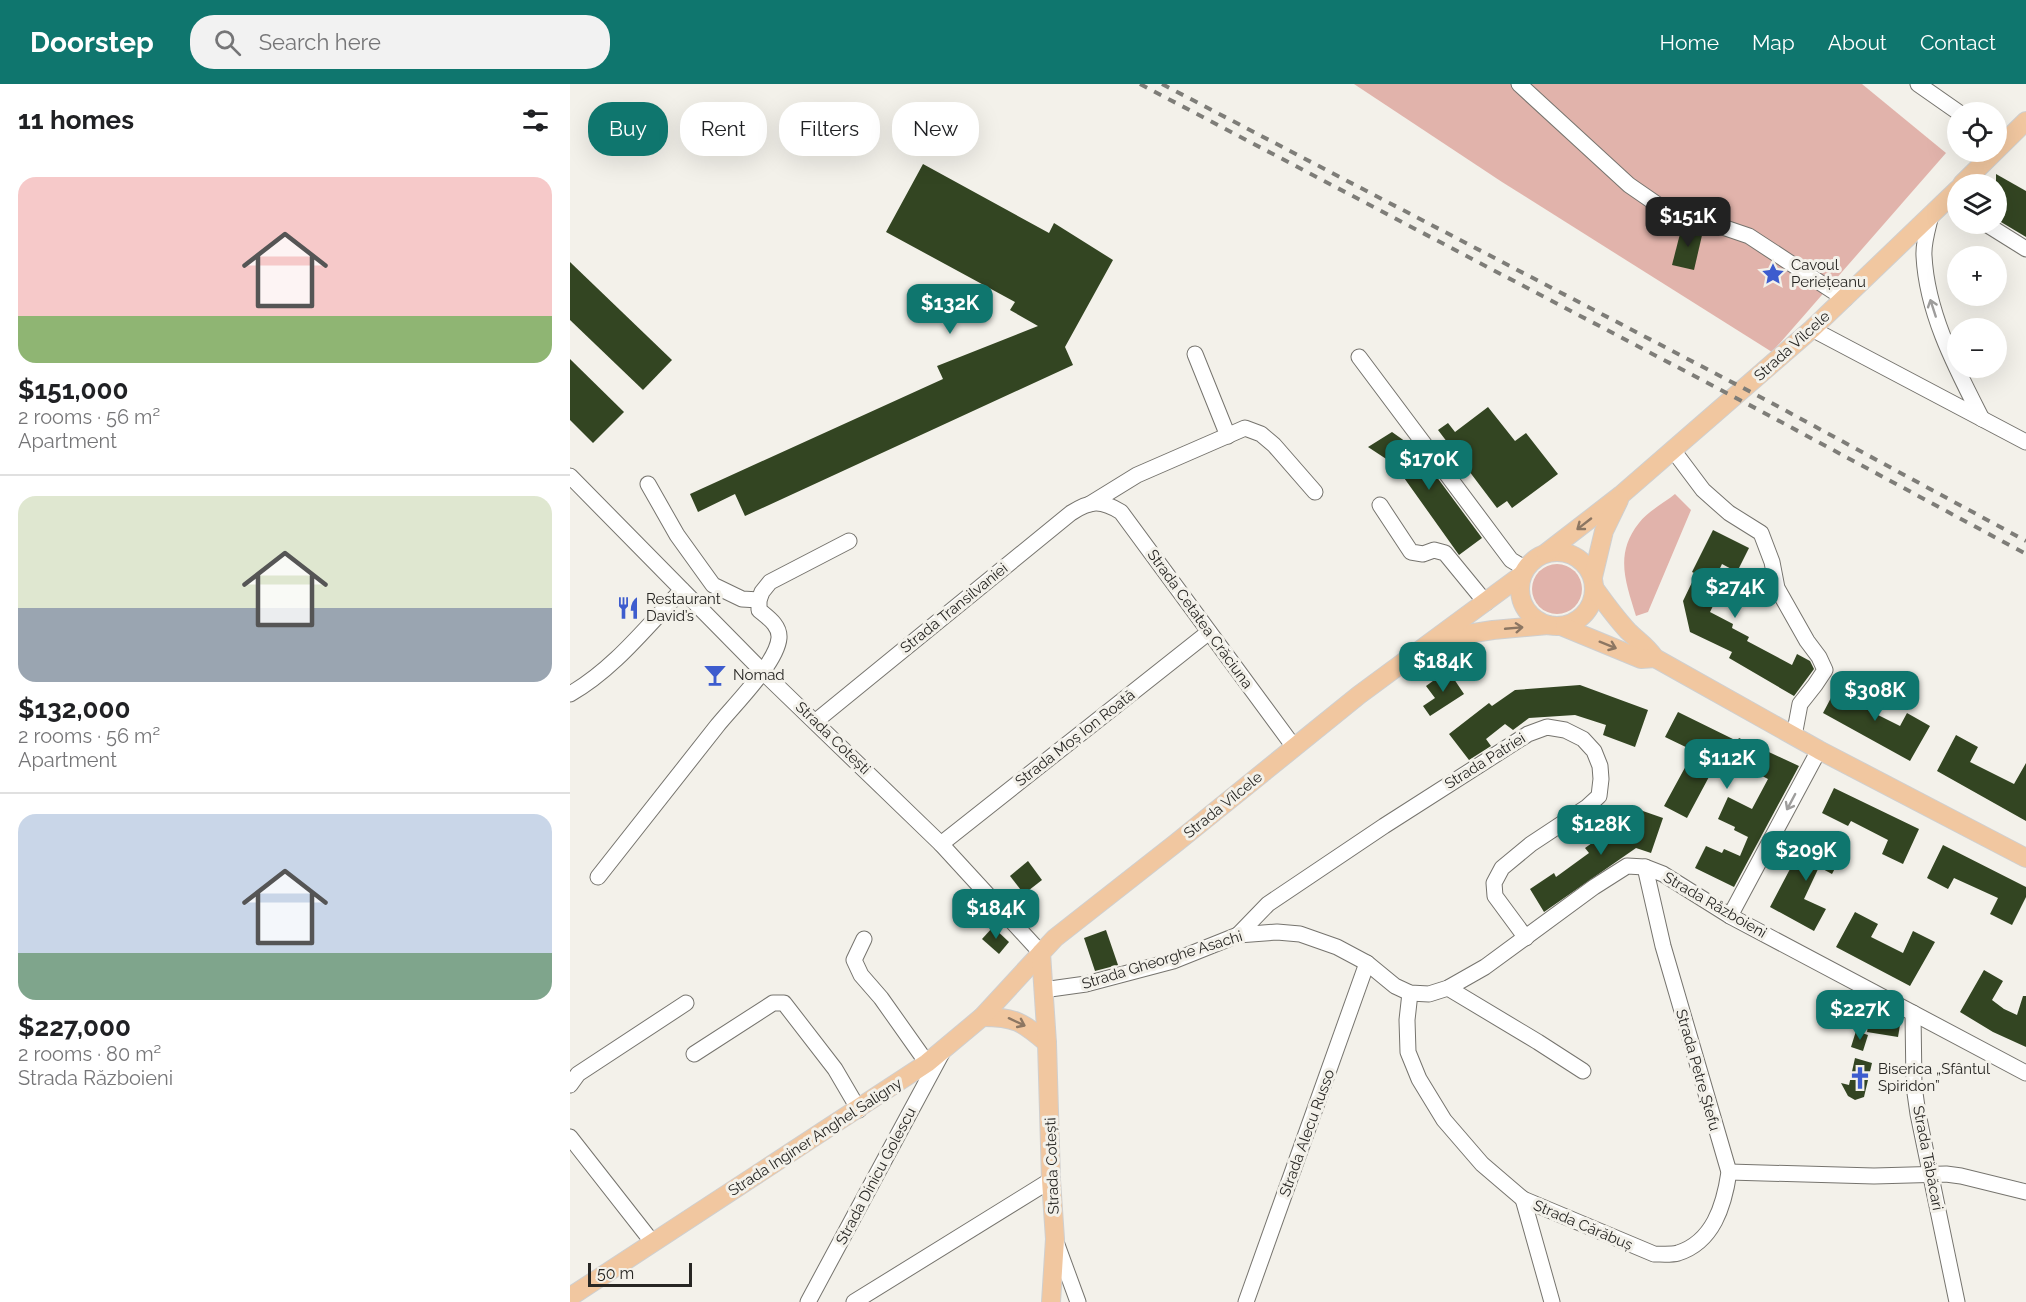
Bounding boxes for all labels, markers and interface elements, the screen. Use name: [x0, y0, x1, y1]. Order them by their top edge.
search box: [190, 15, 610, 69]
text: Doorstep: [30, 26, 154, 59]
icon: search: [211, 26, 244, 59]
text: Search here: [259, 29, 381, 55]
text: Home: [1660, 30, 1719, 55]
text: Map: [1752, 30, 1795, 55]
text: About: [1828, 30, 1887, 55]
text: Contact: [1920, 30, 1996, 55]
chip: Buy: [588, 102, 668, 156]
chip: Rent: [680, 102, 767, 156]
chip: Filters: [779, 102, 880, 156]
chip: New: [892, 102, 979, 156]
map controls: [1947, 102, 2007, 378]
button: locate: [1947, 102, 2007, 162]
icon: filters: [519, 104, 552, 137]
text: 11 homes: [18, 105, 134, 135]
button: layers: [1947, 174, 2007, 234]
pin: $151K: [1646, 197, 1730, 248]
text: $151K: [1660, 204, 1716, 228]
icon: home: [231, 216, 339, 324]
button: +: [1947, 246, 2007, 306]
place label: Cavoul Periețeanu: [1791, 256, 1866, 291]
place icon: Cavoul Periețeanu: [1760, 261, 1786, 287]
pin: $132K: [908, 284, 992, 335]
text: $132K: [921, 291, 979, 315]
one-way arrow: [1927, 299, 1938, 318]
street label: Strada Vîlcele: [1750, 307, 1834, 385]
button: −: [1947, 318, 2007, 378]
text: $151,000: [18, 375, 129, 405]
text: 2 rooms · 56 m²: [18, 405, 160, 429]
text: Apartment: [18, 429, 117, 453]
pin: $170K: [1387, 440, 1471, 491]
text: $170K: [1399, 447, 1459, 471]
one-way arrow: [1576, 518, 1592, 531]
icon: home: [231, 535, 339, 643]
street label: Strada Cetatea Crăciuna: [1143, 546, 1257, 692]
street label: Strada Transilvaniei: [897, 559, 1011, 657]
pin: $274K: [1693, 568, 1777, 619]
text: $274K: [1705, 575, 1765, 599]
place label: Restaurant David’s: [646, 590, 721, 625]
restaurant icon: Restaurant David’s: [615, 595, 641, 621]
one-way arrow: [1504, 622, 1524, 633]
one-way arrow: [1598, 640, 1616, 651]
pin: $184K: [1401, 642, 1485, 693]
text: $184K: [1413, 649, 1473, 673]
bar icon: Nomad: [702, 662, 728, 688]
place label: Nomad: [733, 666, 785, 684]
pin: $308K: [1833, 671, 1917, 722]
text: $308K: [1844, 678, 1906, 702]
street label: Strada Moș Ion Roată: [1012, 686, 1138, 790]
text: $132,000: [18, 694, 130, 724]
street label: Strada Cotești: [792, 698, 874, 778]
text: 2 rooms · 56 m²: [18, 724, 160, 748]
street label: Strada Patriei: [1441, 729, 1529, 793]
pin: $112K: [1685, 739, 1769, 790]
text: $112K: [1698, 746, 1756, 770]
text: Apartment: [18, 748, 117, 772]
street label: Strada Vîlcele: [1180, 768, 1266, 842]
one-way arrow: [1785, 793, 1797, 810]
pin: $128K: [1559, 805, 1643, 856]
text: $128K: [1571, 812, 1631, 836]
pin: $209K: [1764, 831, 1848, 882]
text: $209K: [1775, 838, 1837, 862]
icon: home: [231, 853, 339, 961]
street label: Strada Războieni: [1660, 868, 1770, 942]
pin: $184K: [954, 889, 1038, 940]
text: $184K: [966, 896, 1026, 920]
street label: Strada Gheorghe Asachi: [1080, 927, 1244, 993]
pin: $227K: [1818, 990, 1902, 1041]
text: $227K: [1830, 997, 1890, 1021]
street label: Strada Petre Ștefu: [1672, 1007, 1724, 1133]
text: $227,000: [18, 1012, 131, 1042]
one-way arrow: [1008, 1017, 1026, 1029]
text: 2 rooms · 80 m²: [18, 1042, 161, 1066]
place label: Biserica „Sfântul Spiridon”: [1878, 1060, 1991, 1095]
church icon: Biserica „Sfântul Spiridon”: [1847, 1065, 1873, 1091]
text: Strada Războieni: [18, 1066, 173, 1090]
street label: Strada Alecu Russo: [1276, 1067, 1338, 1199]
street label: Strada Inginer Anghel Saligny: [725, 1074, 905, 1200]
street label: Strada Dinicu Golescu: [832, 1104, 920, 1248]
street label: Strada Tăbăcari: [1909, 1104, 1947, 1212]
street label: Strada Cotești: [1041, 1117, 1063, 1215]
street label: Strada Cărăbuș: [1531, 1196, 1635, 1254]
scale bar: [588, 1260, 692, 1288]
text: 50 m: [597, 1264, 634, 1283]

